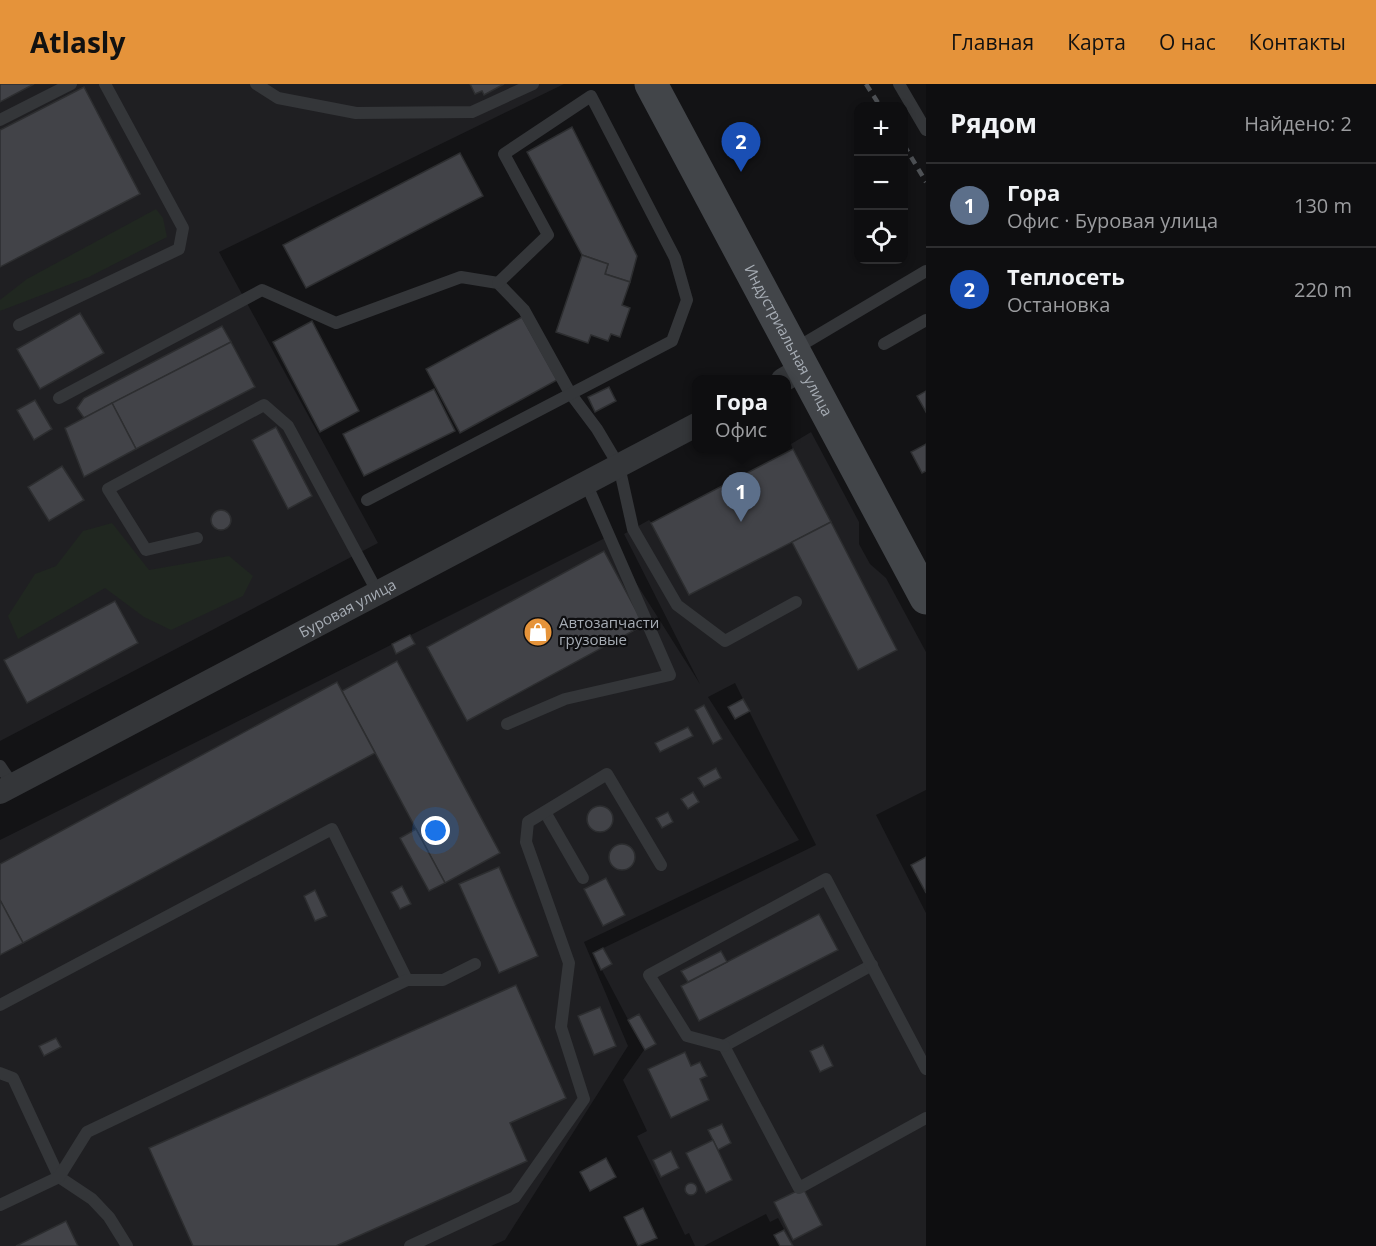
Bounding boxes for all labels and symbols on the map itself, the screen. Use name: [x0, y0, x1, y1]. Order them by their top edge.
pin: 2: [722, 122, 760, 172]
street label: Индустриальная улица: [740, 261, 838, 419]
pin: 1: [722, 472, 760, 522]
street label: Буровая улица: [295, 574, 399, 642]
place label: Автозапчасти грузовые: [559, 612, 659, 649]
shop icon: Автозапчасти грузовые: [522, 616, 554, 648]
your location: [421, 816, 450, 845]

